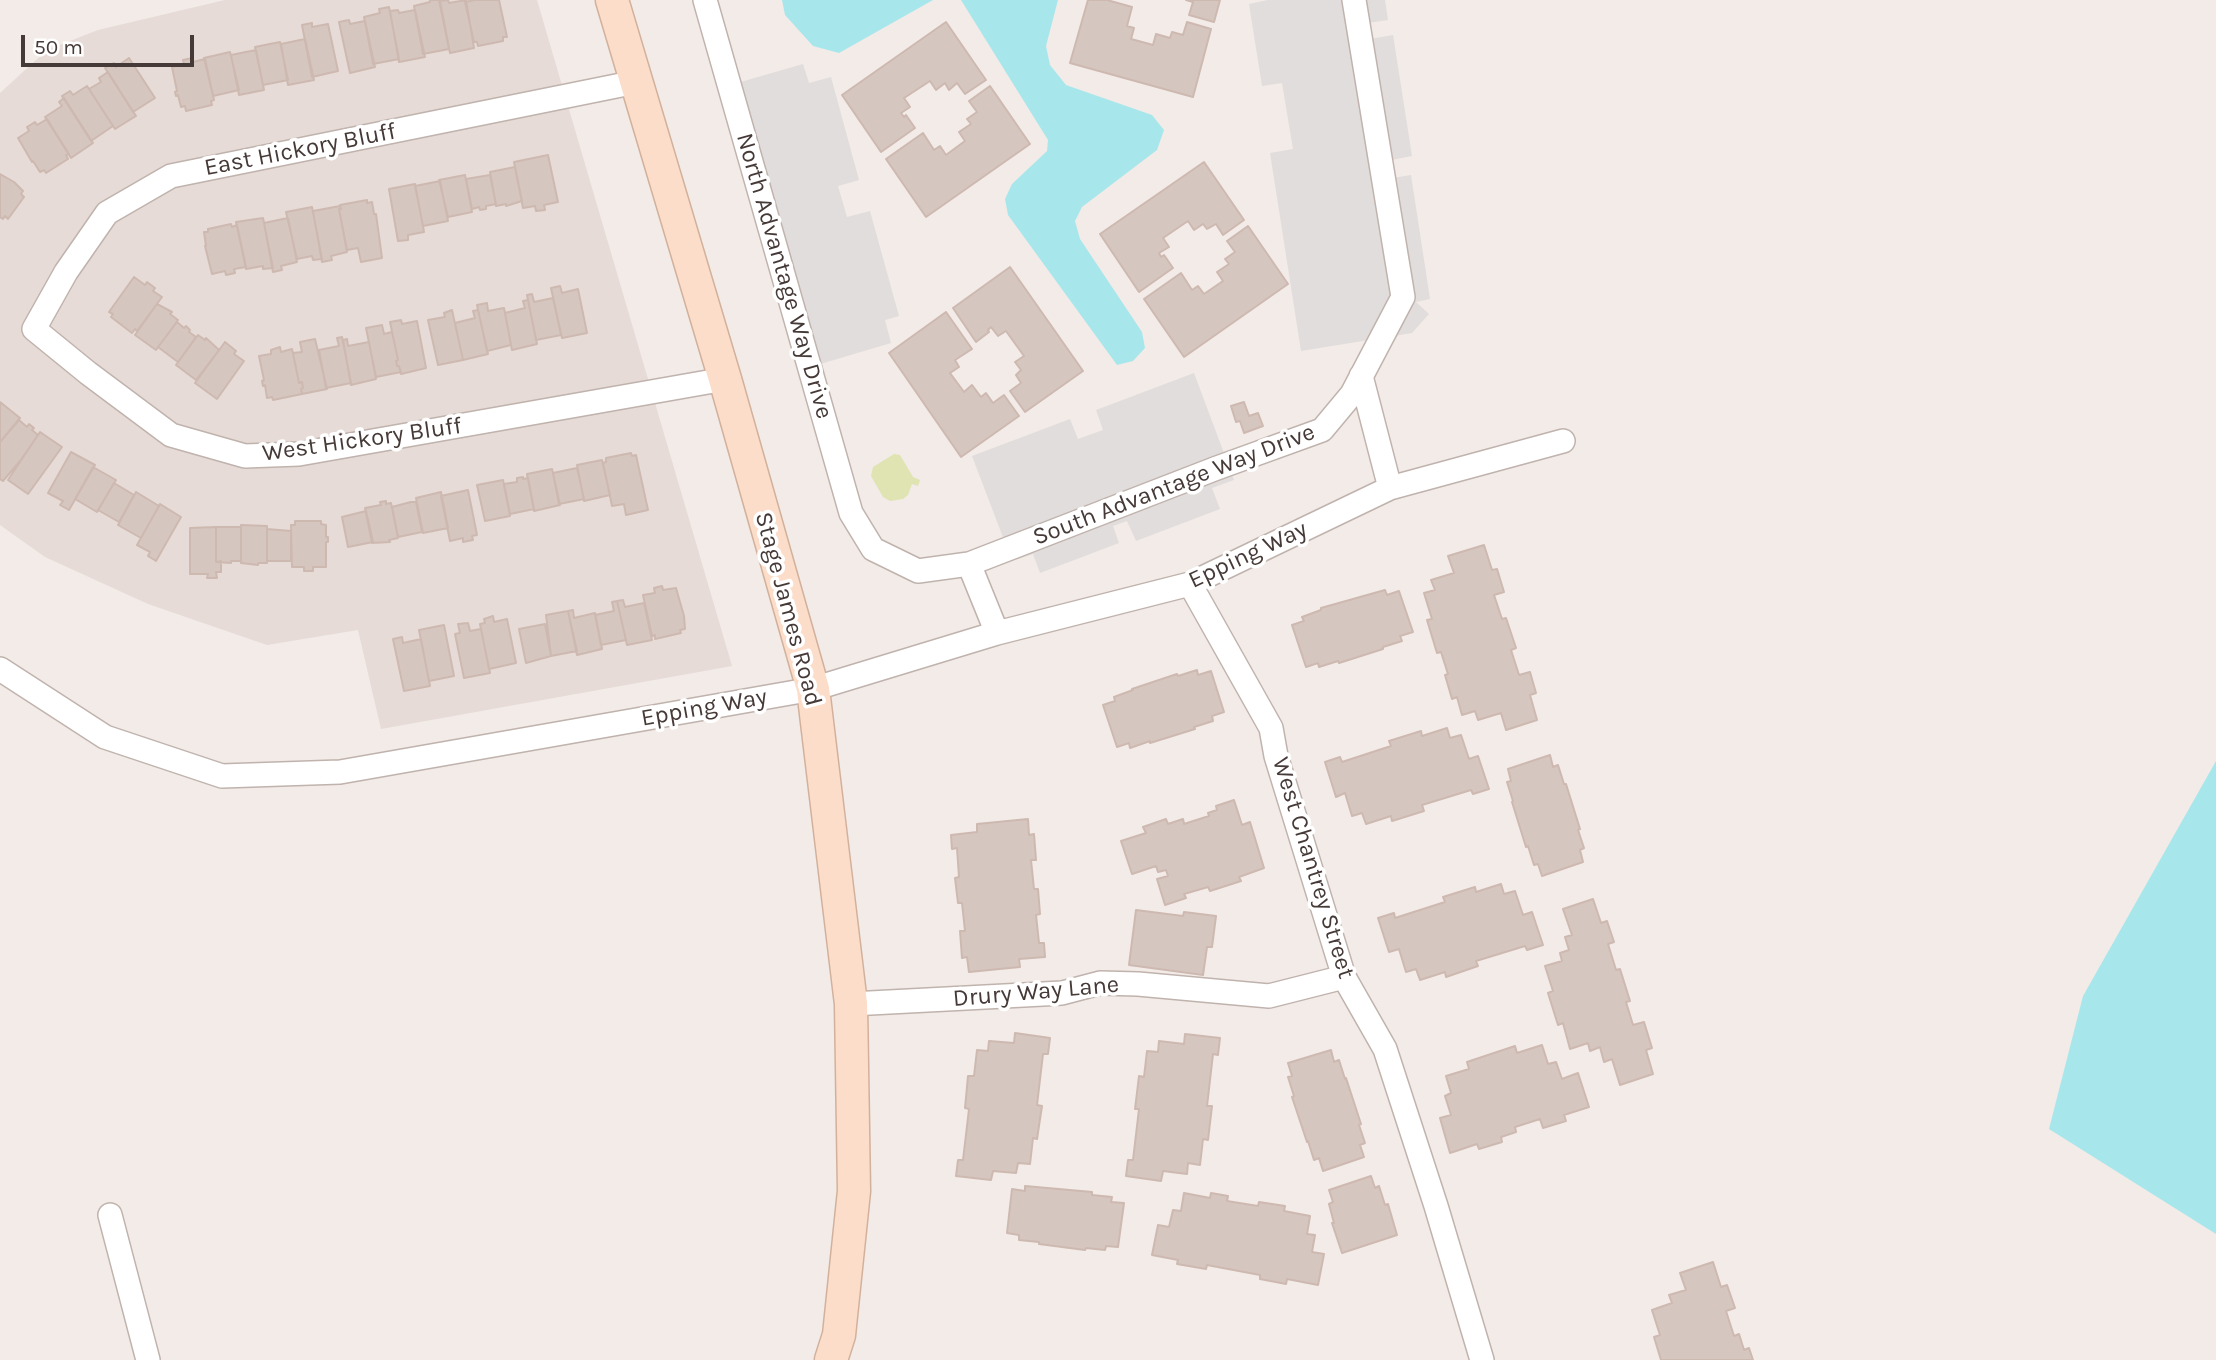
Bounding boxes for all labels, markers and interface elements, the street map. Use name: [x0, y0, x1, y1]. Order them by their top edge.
scale bar: [24, 21, 198, 65]
text: 50 m: [34, 35, 83, 59]
street label: East Hickory Bluff: [202, 117, 398, 183]
street label: North Advantage Way Drive: [729, 130, 839, 422]
street label: West Hickory Bluff: [261, 412, 463, 468]
street label: South Advantage Way Drive: [1029, 418, 1319, 552]
street label: Stage James Road: [748, 509, 828, 709]
street label: Epping Way: [1184, 515, 1312, 595]
street label: Epping Way: [639, 683, 769, 733]
street label: West Chantrey Street: [1266, 754, 1360, 982]
street label: Drury Way Lane: [952, 970, 1120, 1014]

